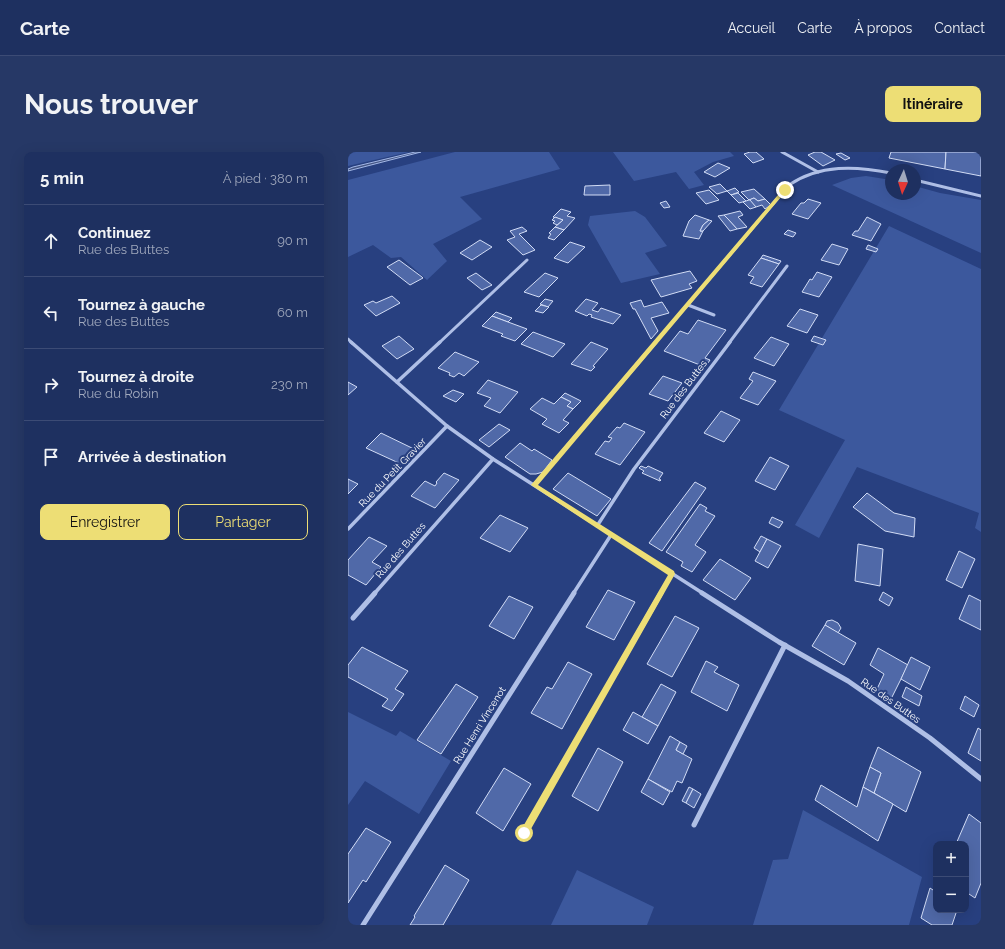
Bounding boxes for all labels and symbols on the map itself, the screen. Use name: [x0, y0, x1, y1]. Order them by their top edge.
north arrow: [885, 164, 921, 200]
route end: [776, 181, 794, 199]
street label: Rue des Buttes: [658, 358, 709, 421]
street label: Rue du Petit Gravier: [357, 435, 429, 509]
street label: Rue des Buttes: [373, 520, 428, 580]
street label: Rue des Buttes: [859, 676, 923, 725]
street label: Rue Henri Vincenot: [451, 684, 508, 766]
route start: [515, 824, 533, 842]

